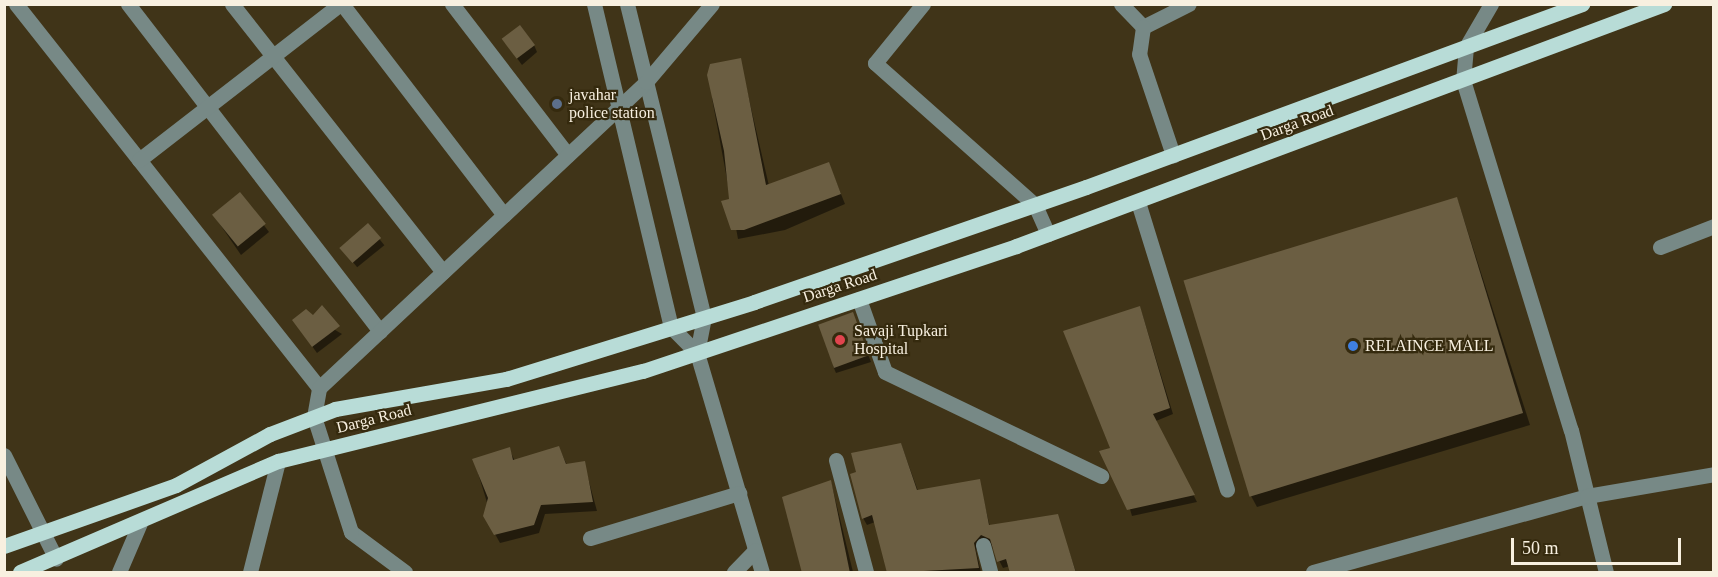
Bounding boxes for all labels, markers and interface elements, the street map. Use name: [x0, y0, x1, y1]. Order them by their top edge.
place label: javahar police station: [569, 85, 655, 123]
marker: javahar police station: [550, 97, 564, 111]
street label: Darga Road: [1258, 101, 1336, 145]
street label: Darga Road: [801, 265, 879, 307]
place label: Savaji Tupkari Hospital: [854, 321, 948, 359]
marker: Savaji Tupkari Hospital: [831, 331, 849, 349]
place label: RELAINCE MALL: [1365, 336, 1493, 356]
marker: RELAINCE MALL: [1346, 339, 1360, 353]
street label: Darga Road: [335, 400, 413, 438]
scale bar: [1514, 526, 1684, 564]
text: 50 m: [1522, 538, 1559, 558]

